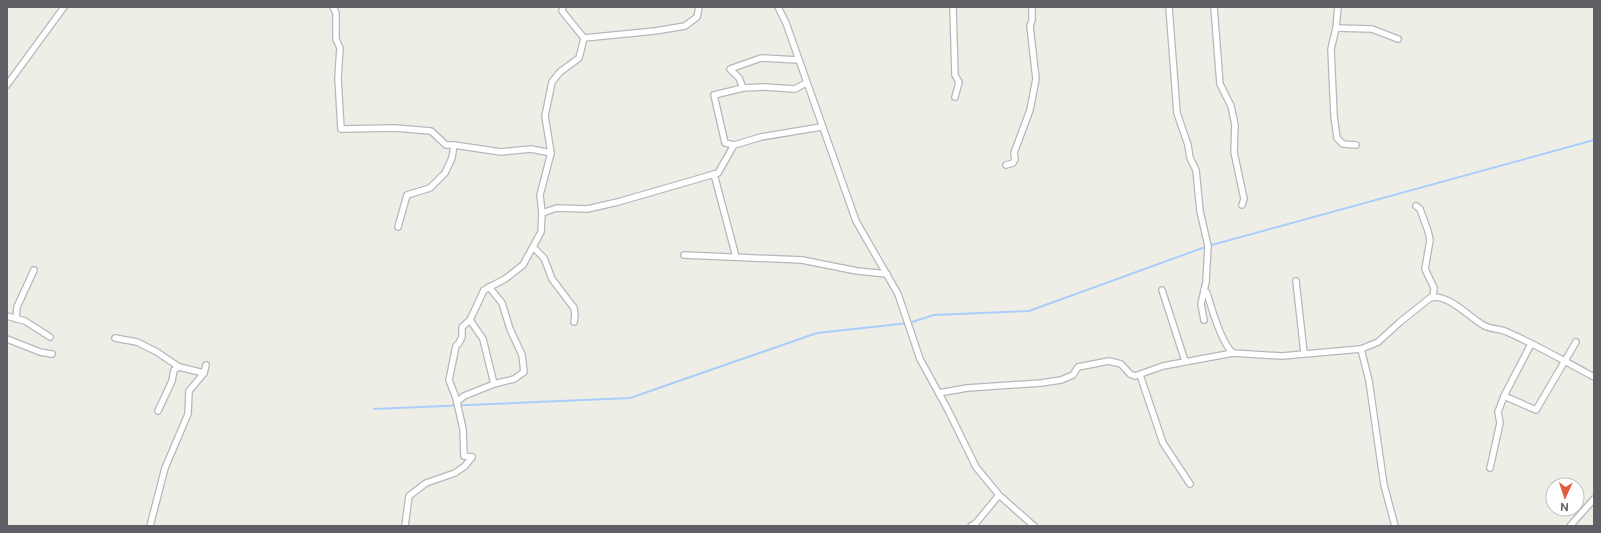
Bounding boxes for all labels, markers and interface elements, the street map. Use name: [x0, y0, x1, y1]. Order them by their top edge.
north arrow: [1545, 477, 1585, 517]
text: N: [1560, 501, 1569, 513]

